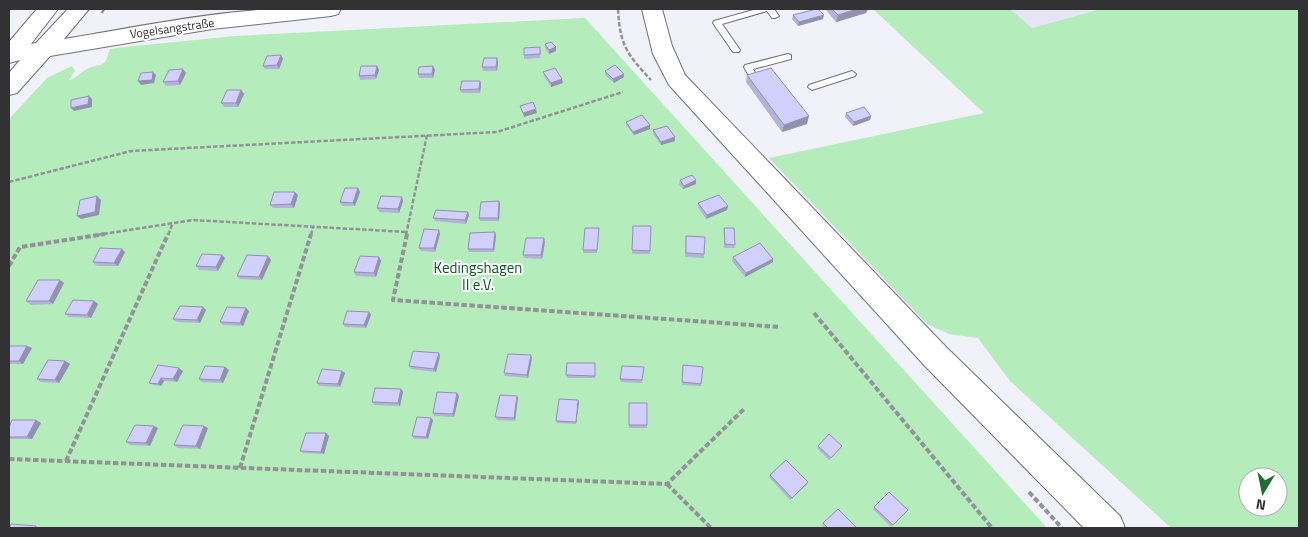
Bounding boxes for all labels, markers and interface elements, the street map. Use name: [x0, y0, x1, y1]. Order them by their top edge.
street label: Vogelsangstraße: [129, 13, 215, 43]
park label: Kedingshagen II e.V.: [434, 256, 522, 296]
north arrow: [1238, 467, 1288, 517]
text: N: [1254, 494, 1267, 516]

